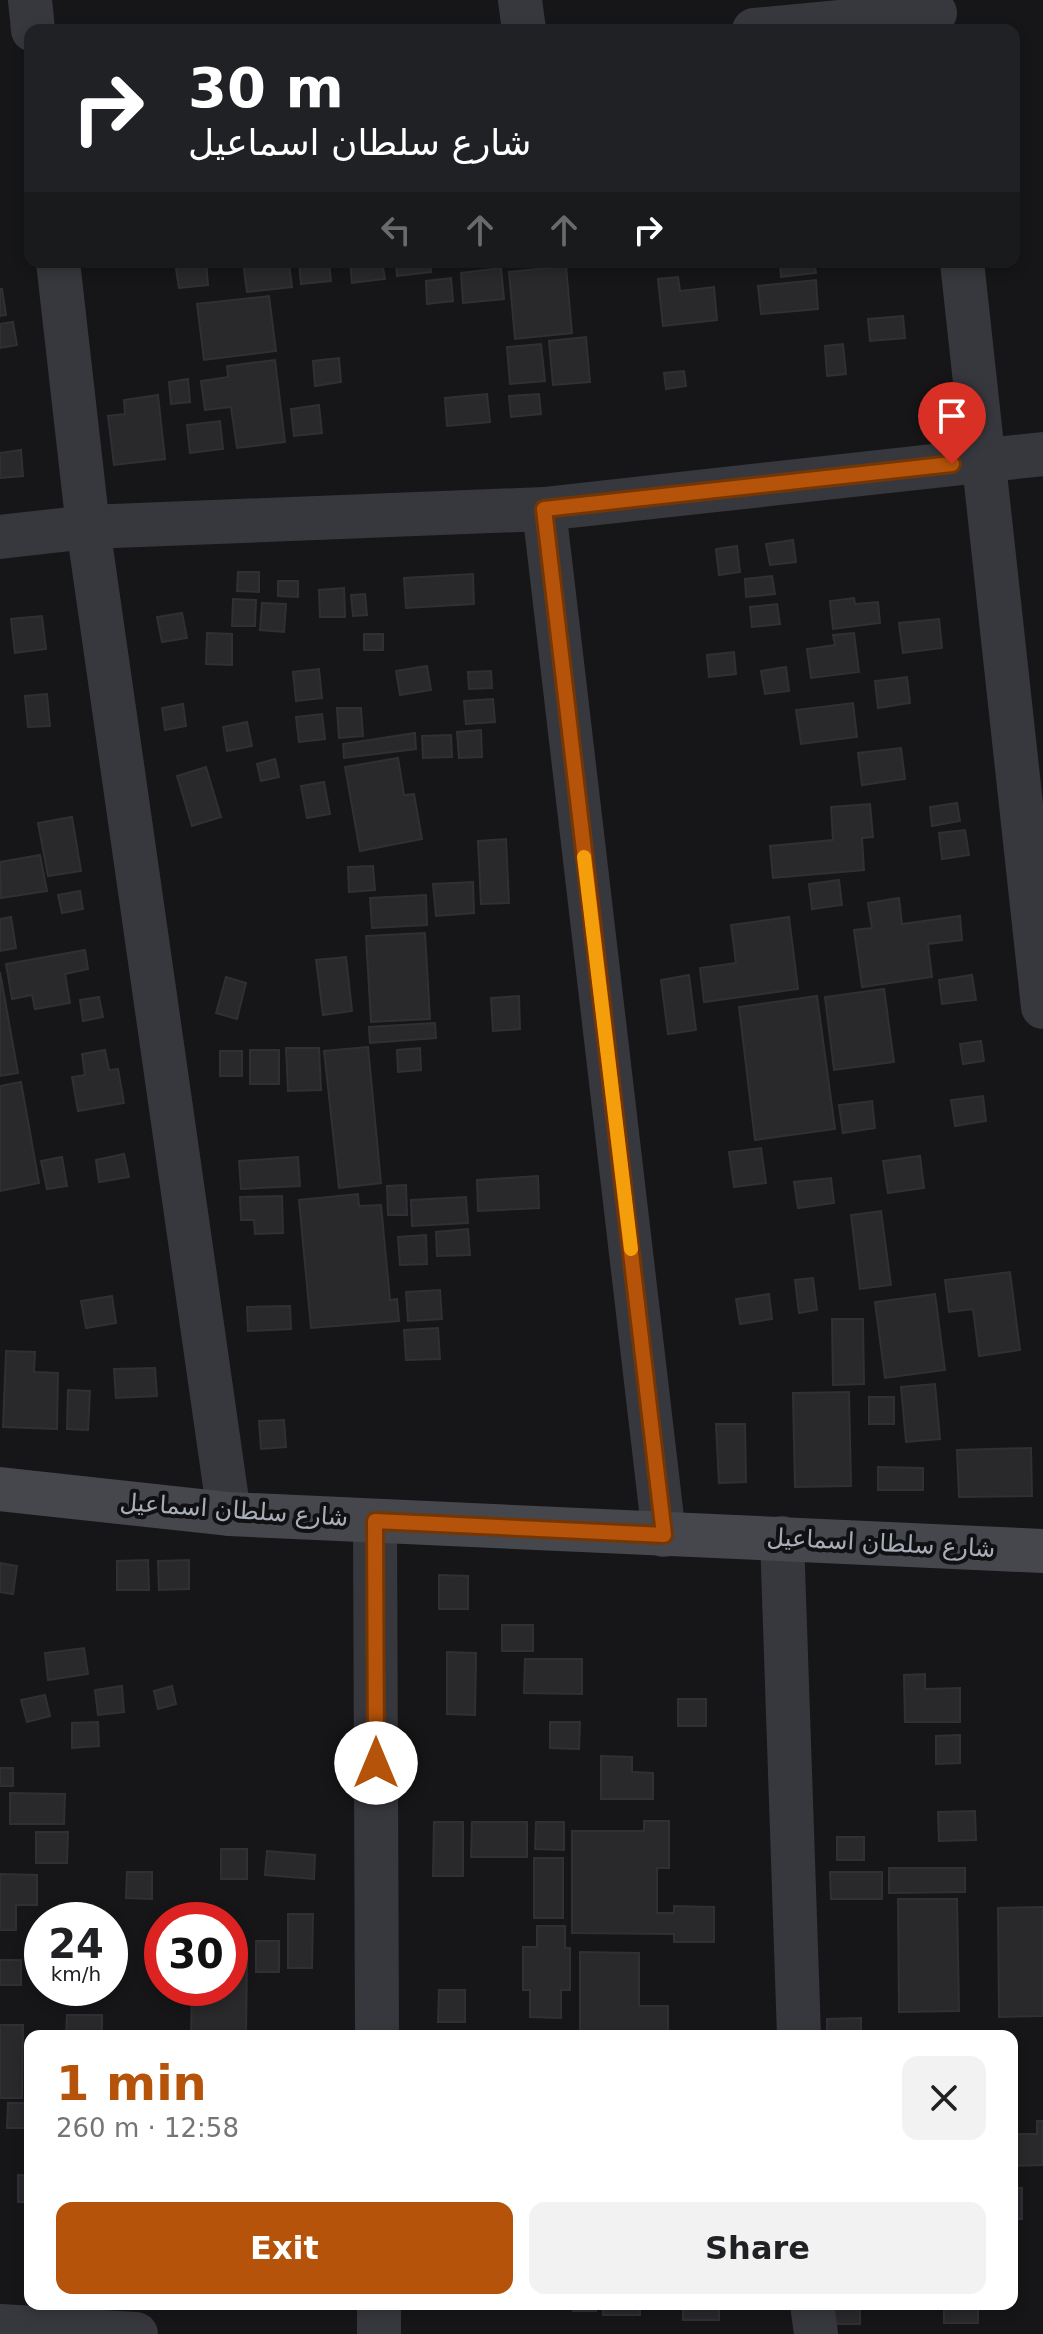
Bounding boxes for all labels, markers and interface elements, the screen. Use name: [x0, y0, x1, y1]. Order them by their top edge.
text: 30 m: [188, 55, 344, 120]
icon: right: [56, 56, 160, 160]
text: شارع سلطان اسماعيل: [188, 122, 531, 163]
icon: left: [374, 208, 418, 252]
icon: ahead: [458, 208, 502, 252]
icon: ahead: [542, 208, 586, 252]
icon: right: [626, 208, 670, 252]
pin: [918, 382, 986, 464]
icon: arrive: [930, 394, 974, 438]
street label: شارع سلطان اسماعيل: [119, 1488, 349, 1532]
street label: شارع سلطان اسماعيل: [766, 1523, 996, 1563]
position arrow: [334, 1721, 418, 1805]
speed limit sign: 30: [144, 1902, 248, 2006]
text: 24: [48, 1921, 104, 1967]
text: km/h: [51, 1962, 101, 1986]
text: 1 min: [56, 2055, 207, 2111]
button: close: [902, 2056, 986, 2140]
text: 260 m · 12:58: [56, 2113, 239, 2143]
button: Exit: [56, 2202, 513, 2294]
button: Share: [529, 2202, 986, 2294]

